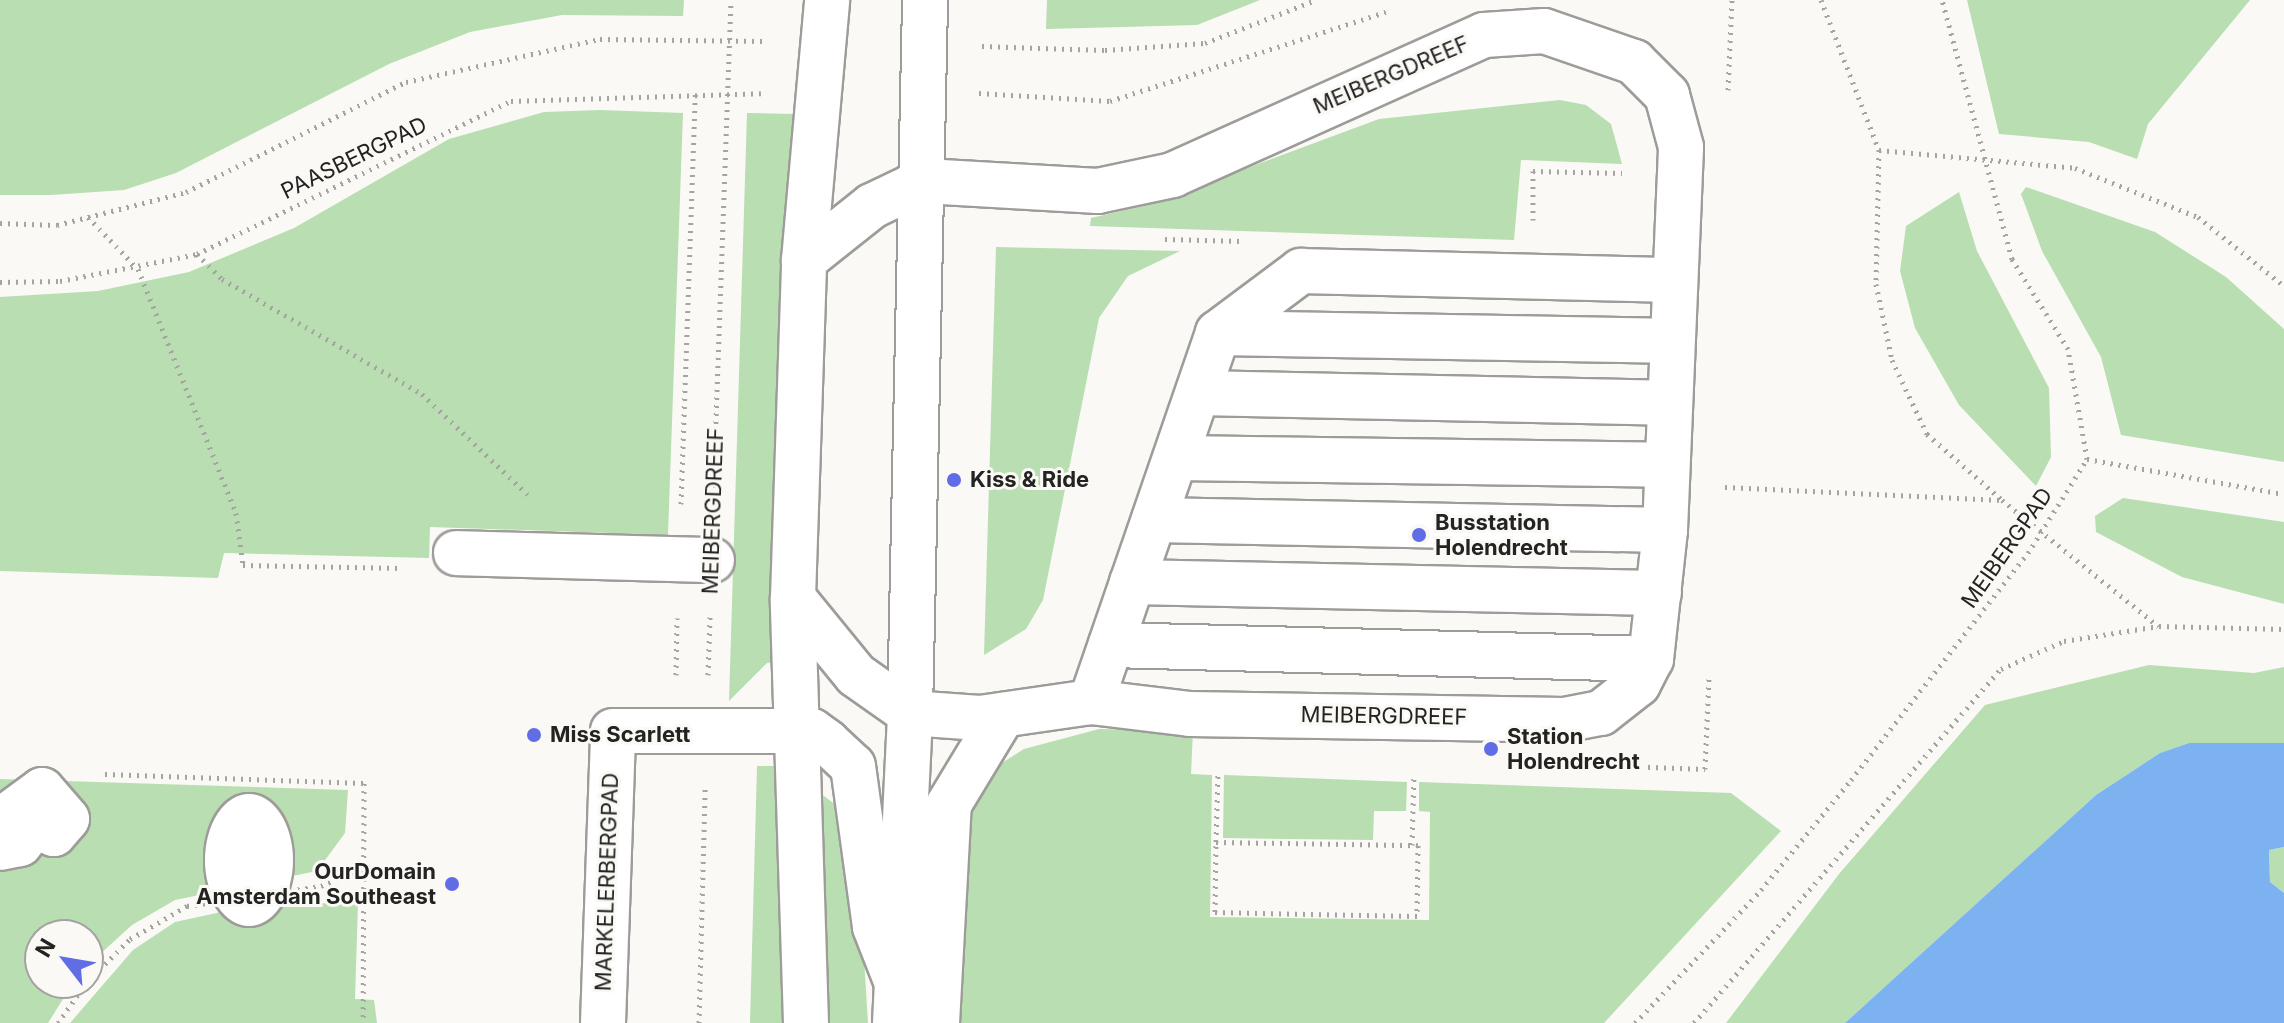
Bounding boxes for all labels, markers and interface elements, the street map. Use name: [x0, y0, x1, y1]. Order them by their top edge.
street label: MEIBERGDREEF: [1309, 30, 1473, 120]
street label: PAASBERGPAD: [277, 111, 431, 205]
street label: MEIBERGDREEF: [697, 427, 729, 595]
place label: Kiss & Ride: [970, 467, 1089, 493]
marker: Kiss & Ride: [945, 471, 963, 489]
street label: MEIBERGPAD: [1956, 483, 2058, 613]
place label: Busstation Holendrecht: [1435, 509, 1568, 560]
marker: Busstation Holendrecht: [1410, 526, 1428, 544]
street label: MEIBERGDREEF: [1300, 701, 1468, 731]
place label: Miss Scarlett: [550, 722, 690, 748]
place label: Station Holendrecht: [1507, 723, 1640, 774]
marker: Miss Scarlett: [525, 726, 543, 744]
marker: Station Holendrecht: [1482, 740, 1500, 758]
street label: MARKELERBERGPAD: [590, 772, 624, 992]
place label: OurDomain Amsterdam Southeast: [196, 858, 436, 910]
marker: OurDomain Amsterdam Southeast: [443, 875, 461, 893]
north arrow: [24, 919, 104, 999]
text: N: [30, 934, 61, 962]

